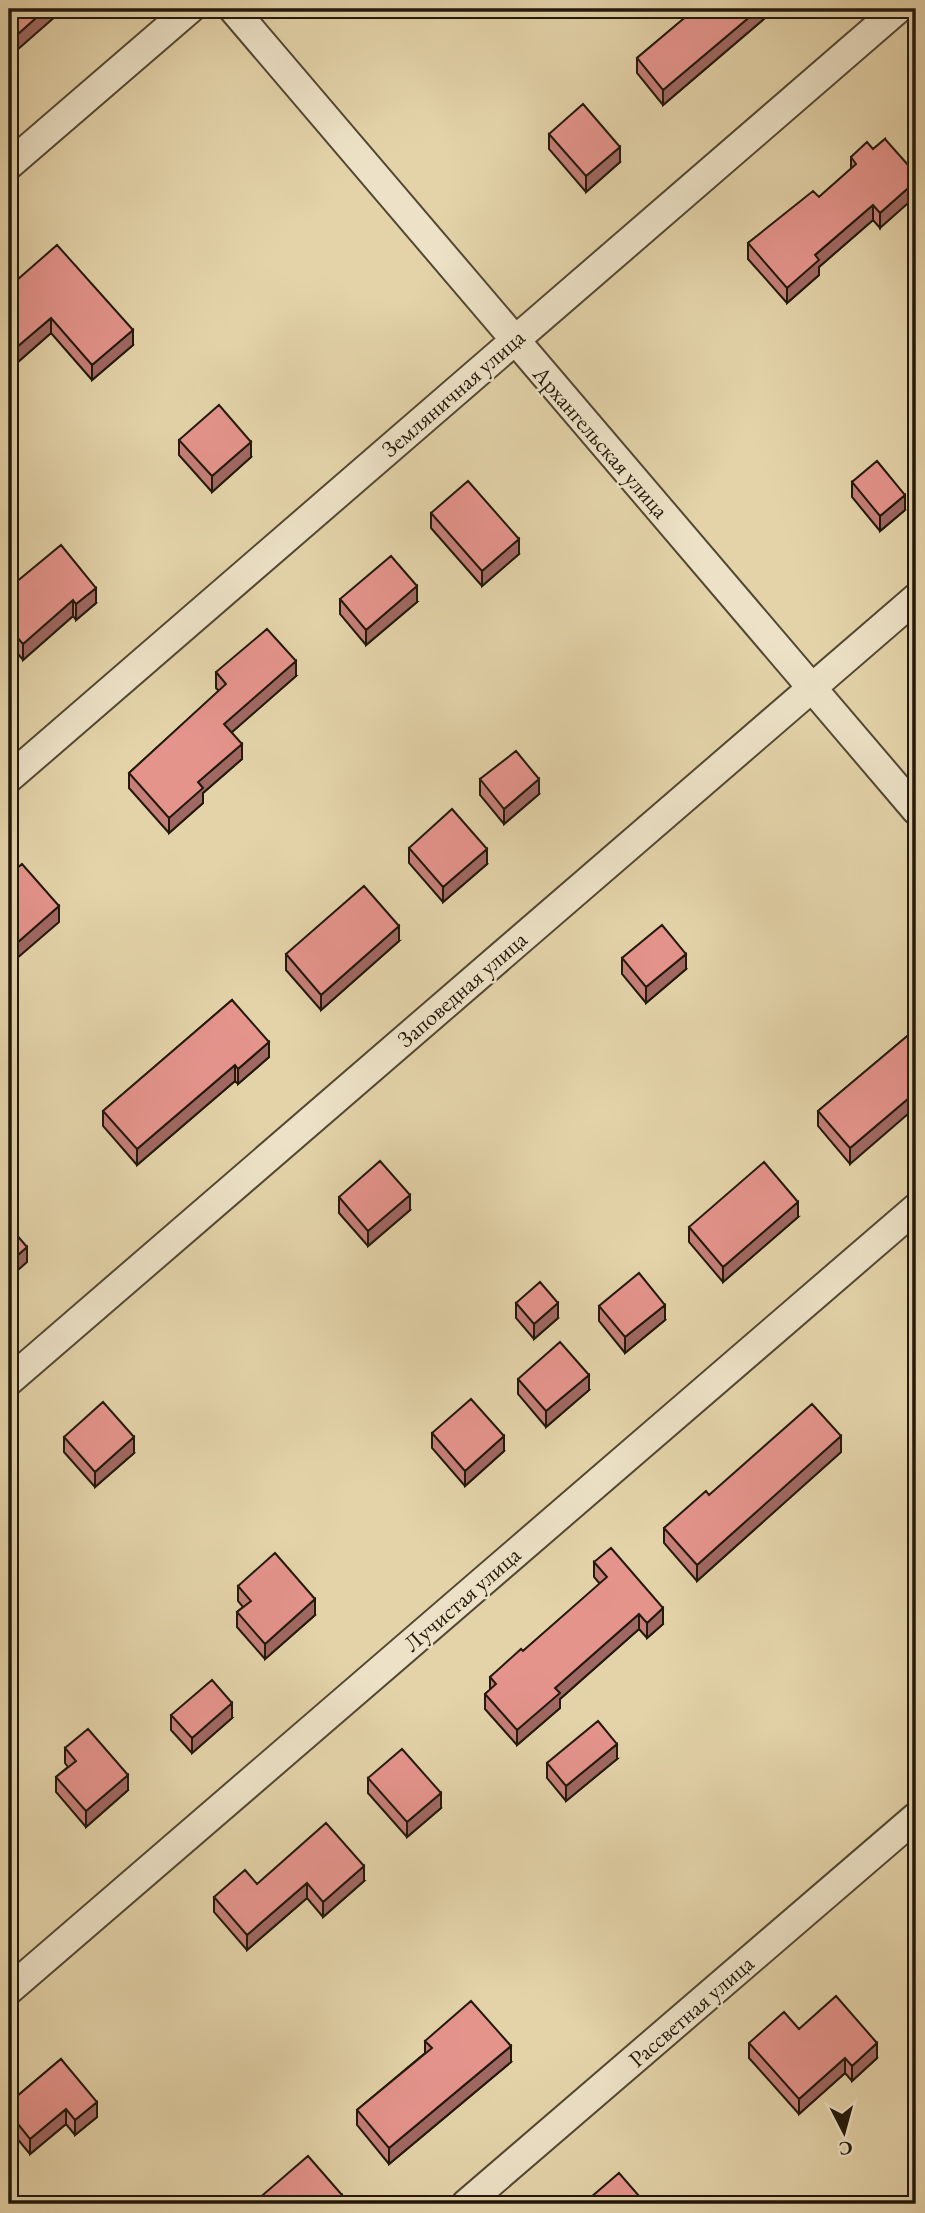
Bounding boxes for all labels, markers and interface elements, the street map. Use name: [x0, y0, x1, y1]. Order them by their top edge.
street label: Земляничная улица: [375, 322, 532, 464]
street label: Архангельская улица: [526, 359, 676, 525]
street label: Заповедная улица: [391, 924, 534, 1054]
street label: Лучистая улица: [397, 1539, 527, 1658]
street label: Рассветная улица: [622, 1948, 761, 2074]
north arrow: [810, 2098, 880, 2168]
text: С: [838, 2135, 854, 2162]

